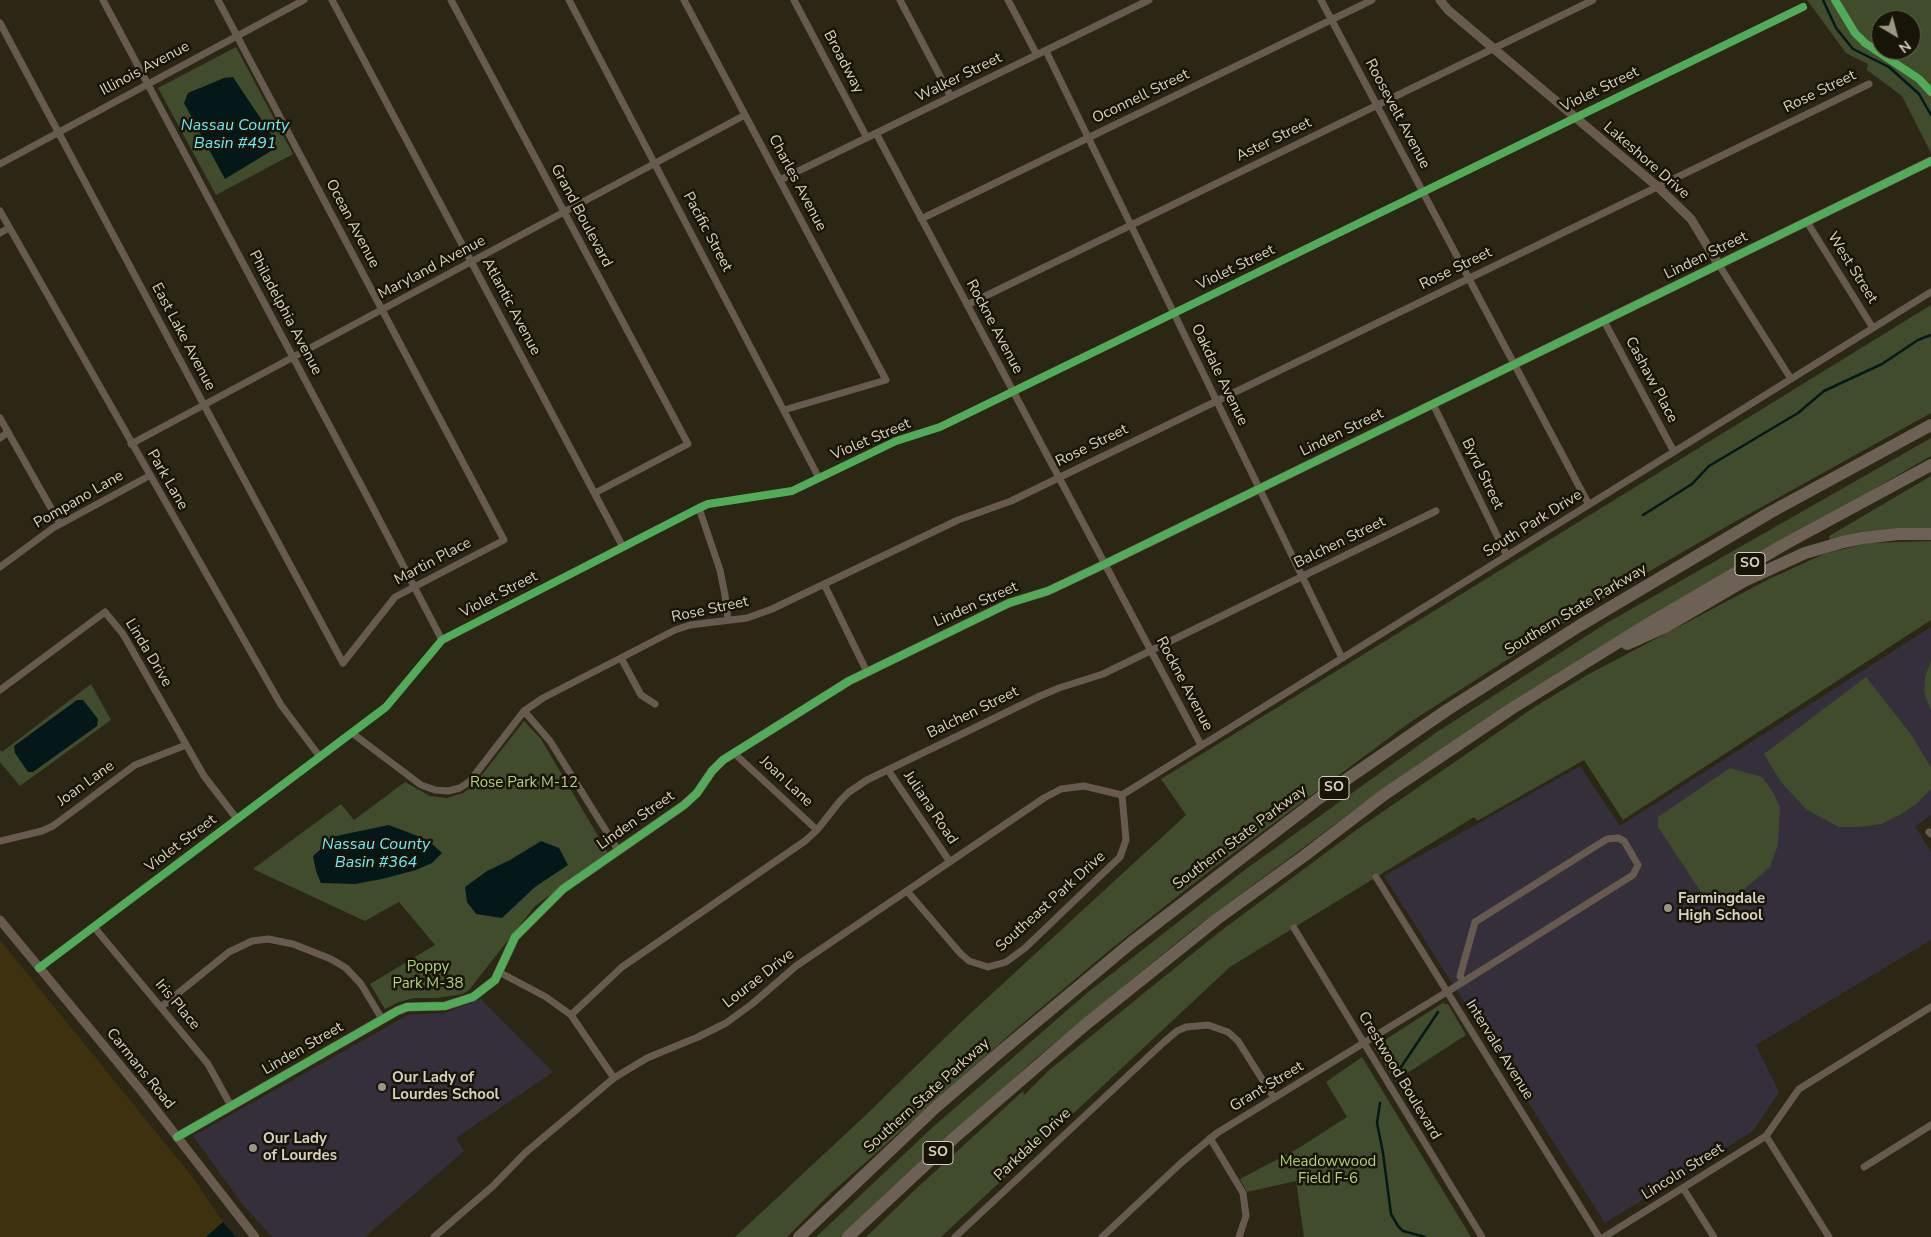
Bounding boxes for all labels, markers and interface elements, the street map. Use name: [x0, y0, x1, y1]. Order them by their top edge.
north arrow: [1871, 10, 1921, 60]
street label: Broadway: [819, 28, 867, 96]
text: N: [1895, 36, 1915, 57]
street label: Illinois Avenue: [97, 38, 193, 100]
street label: Walker Street: [913, 49, 1005, 107]
street label: Roosevelt Avenue: [1360, 56, 1434, 172]
street label: Violet Street: [1558, 63, 1642, 117]
street label: Oconnell Street: [1090, 66, 1192, 128]
street label: Rose Street: [1781, 67, 1859, 117]
street label: Aster Street: [1234, 114, 1314, 166]
water label: Nassau County Basin #491: [181, 116, 289, 154]
street label: Lakeshore Drive: [1599, 119, 1693, 203]
street label: Charles Avenue: [764, 132, 830, 234]
street label: Grand Boulevard: [546, 161, 616, 271]
street label: Ocean Avenue: [321, 177, 383, 271]
street label: Pacific Street: [678, 189, 736, 275]
street label: Linden Street: [1662, 228, 1750, 284]
street label: West Street: [1823, 229, 1881, 307]
street label: Maryland Avenue: [375, 232, 489, 304]
street label: Violet Street: [1194, 241, 1278, 295]
street label: Rose Street: [1417, 244, 1495, 294]
street label: Philadelphia Avenue: [245, 248, 325, 378]
street label: Atlantic Avenue: [478, 255, 544, 359]
street label: Rockne Avenue: [962, 277, 1026, 377]
street label: East Lake Avenue: [147, 280, 219, 394]
street label: Oakdale Avenue: [1187, 321, 1251, 429]
street label: Cashaw Place: [1621, 334, 1681, 426]
street label: Linden Street: [1298, 405, 1386, 461]
street label: Violet Street: [829, 415, 913, 465]
street label: Rose Street: [1053, 421, 1131, 471]
street label: Byrd Street: [1457, 436, 1507, 512]
street label: Park Lane: [143, 447, 191, 513]
street label: Pompano Lane: [31, 467, 127, 533]
street label: South Park Drive: [1480, 486, 1586, 562]
street label: Balchen Street: [1291, 513, 1389, 573]
street label: Martin Place: [392, 534, 474, 590]
road number: SO: [1735, 552, 1765, 576]
street label: Southern State Parkway: [1502, 560, 1650, 660]
street label: Violet Street: [457, 568, 541, 622]
street label: Linden Street: [931, 578, 1021, 632]
street label: Rose Street: [670, 593, 750, 627]
street label: Linda Drive: [121, 616, 175, 690]
street label: Rockne Avenue: [1152, 634, 1216, 734]
street label: Balchen Street: [924, 683, 1022, 743]
street label: Joan Lane: [756, 753, 816, 811]
street label: Joan Lane: [54, 757, 118, 811]
street label: Juliana Road: [899, 768, 961, 848]
park label: Rose Park M-12: [470, 774, 578, 792]
road number: SO: [1319, 776, 1349, 800]
street label: Southern State Parkway: [1170, 782, 1310, 894]
street label: Linden Street: [594, 788, 678, 854]
street label: Violet Street: [142, 811, 220, 877]
water label: Nassau County Basin #364: [322, 835, 430, 873]
street label: Southeast Park Drive: [992, 848, 1110, 956]
place label: Farmingdale High School: [1678, 890, 1765, 925]
marker: Farmingdale High School: [1662, 902, 1674, 914]
street label: Lourae Drive: [720, 946, 798, 1012]
park label: Poppy Park M-38: [393, 958, 463, 993]
street label: Iris Place: [151, 976, 203, 1034]
street label: Intervale Avenue: [1461, 997, 1537, 1103]
street label: Crestwood Boulevard: [1354, 1009, 1444, 1143]
street label: Linden Street: [259, 1019, 347, 1079]
street label: Carmans Road: [102, 1025, 178, 1113]
street label: Southern State Parkway: [861, 1035, 993, 1157]
street label: Grant Street: [1227, 1058, 1307, 1116]
place label: Our Lady of Lourdes School: [392, 1069, 499, 1104]
marker: Our Lady of Lourdes School: [376, 1081, 388, 1093]
street label: Parkdale Drive: [991, 1105, 1075, 1185]
place label: Our Lady of Lourdes: [263, 1130, 337, 1165]
street label: Lincoln Street: [1639, 1140, 1727, 1204]
marker: Our Lady of Lourdes: [247, 1142, 259, 1154]
road number: SO: [923, 1142, 953, 1164]
park label: Meadowwood Field F-6: [1280, 1153, 1376, 1188]

